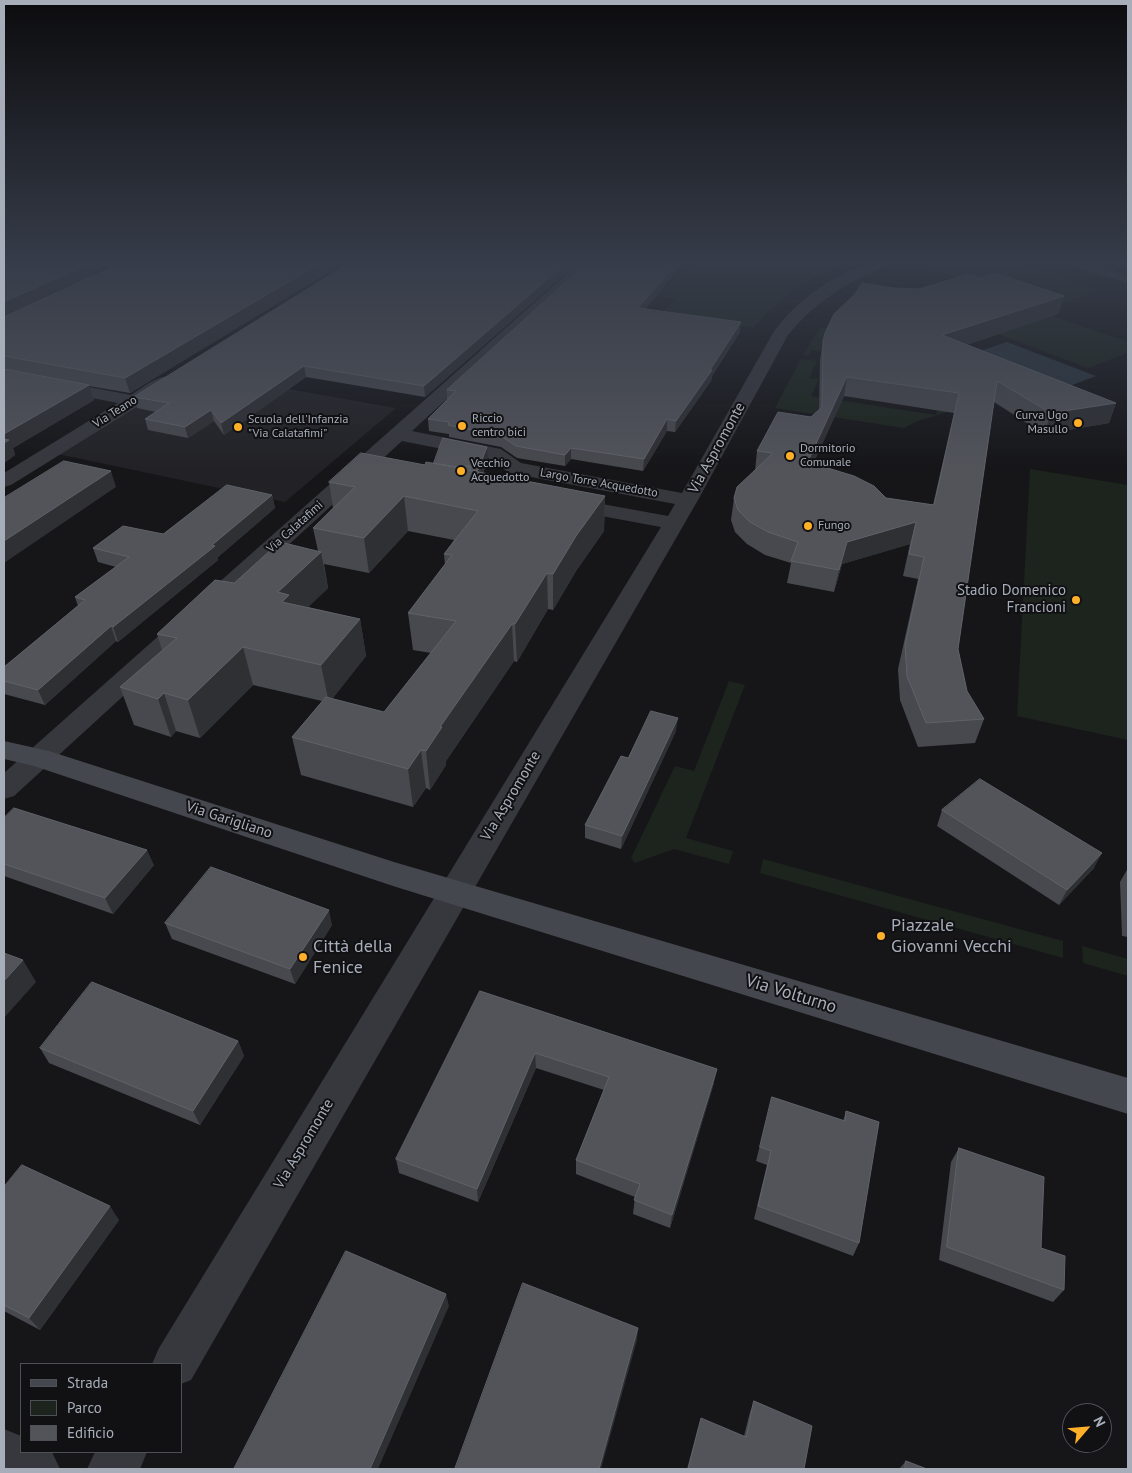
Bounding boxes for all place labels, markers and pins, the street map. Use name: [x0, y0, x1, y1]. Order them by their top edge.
place label: Curva Ugo Masullo: [1015, 409, 1068, 437]
place label: Riccio centro bici: [472, 412, 526, 440]
place label: Scuola dell'Infanzia "Via Calatafimi": [248, 413, 348, 441]
marker: Curva Ugo Masullo: [1072, 417, 1084, 429]
marker: Riccio centro bici: [456, 420, 468, 432]
marker: Scuola dell'Infanzia "Via Calatafimi": [232, 421, 244, 433]
place label: Dormitorio Comunale: [800, 442, 855, 470]
marker: Dormitorio Comunale: [784, 450, 796, 462]
place label: Vecchio Acquedotto: [471, 457, 529, 485]
marker: Vecchio Acquedotto: [455, 465, 467, 477]
place label: Fungo: [818, 519, 850, 533]
marker: Fungo: [802, 520, 814, 532]
place label: Stadio Domenico Francioni: [957, 582, 1066, 617]
marker: Stadio Domenico Francioni: [1070, 594, 1082, 606]
place label: Piazzale Giovanni Vecchi: [891, 915, 1012, 958]
marker: Piazzale Giovanni Vecchi: [875, 930, 887, 942]
place label: Città della Fenice: [313, 936, 392, 979]
marker: Città della Fenice: [297, 951, 309, 963]

